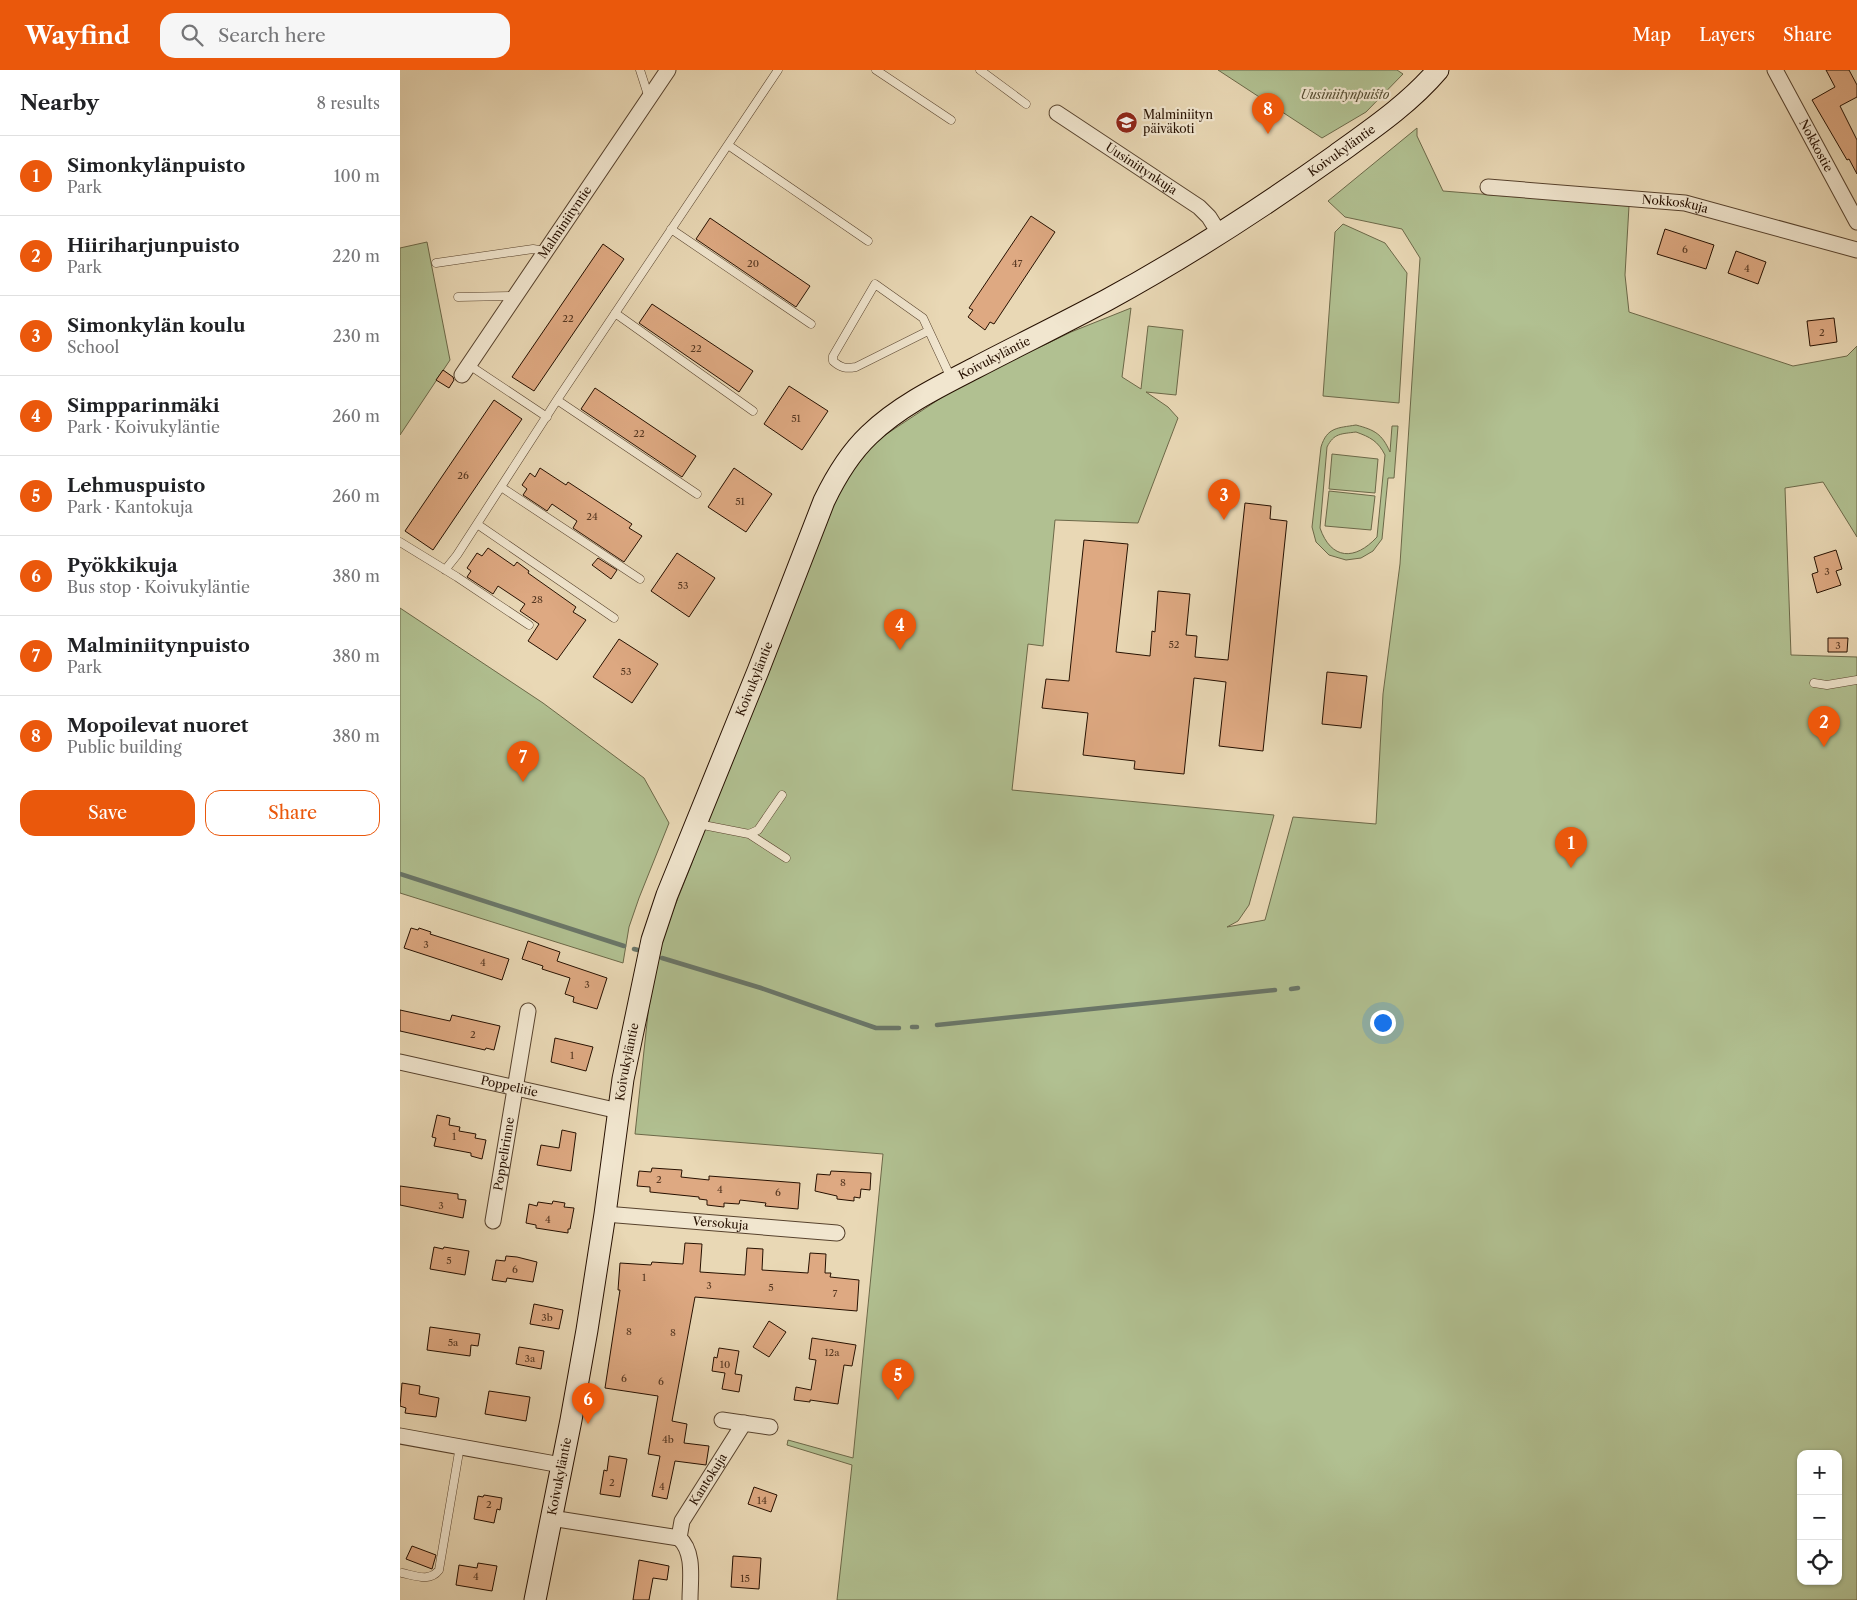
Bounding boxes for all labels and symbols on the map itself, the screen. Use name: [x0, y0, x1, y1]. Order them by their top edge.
park label: Uusiniitynpuisto: [1301, 87, 1390, 102]
pin: 8: [1252, 93, 1284, 134]
place label: Malminiityn päiväkoti: [1143, 107, 1213, 136]
school or university icon: Malminiityn päiväkoti: [1115, 110, 1139, 134]
street label: Nokkostie: [1796, 117, 1837, 175]
street label: Koivukyläntie: [1305, 121, 1378, 179]
street label: Uusiniitynkuja: [1103, 139, 1181, 198]
street label: Malminiityntie: [535, 183, 595, 262]
street label: Nokkoskuja: [1641, 192, 1711, 216]
house number: 6: [1682, 243, 1688, 256]
house number: 20: [747, 257, 759, 270]
house number: 47: [1012, 257, 1022, 270]
house number: 4: [1744, 262, 1750, 275]
house number: 22: [562, 312, 574, 325]
house number: 2: [1819, 326, 1825, 339]
street label: Koivukyläntie: [955, 333, 1033, 382]
house number: 22: [690, 342, 702, 355]
house number: 51: [791, 412, 802, 425]
house number: 22: [633, 427, 645, 440]
house number: 26: [457, 469, 469, 482]
pin: 3: [1208, 479, 1240, 520]
house number: 51: [735, 495, 746, 508]
house number: 24: [586, 510, 598, 523]
house number: 3: [1824, 565, 1830, 578]
house number: 53: [678, 579, 688, 592]
house number: 28: [531, 593, 543, 606]
pin: 4: [884, 609, 916, 650]
house number: 52: [1168, 638, 1180, 651]
street label: Koivukyläntie: [732, 639, 776, 718]
house number: 3: [1835, 639, 1841, 652]
house number: 53: [621, 665, 631, 678]
pin: 2: [1808, 706, 1840, 747]
pin: 7: [507, 741, 539, 782]
pin: 1: [1555, 827, 1587, 868]
house number: 3: [423, 938, 429, 951]
house number: 4: [480, 956, 486, 969]
house number: 3: [584, 978, 590, 991]
your location: [1370, 1010, 1396, 1036]
street label: Koivukyläntie: [612, 1021, 642, 1102]
house number: 2: [470, 1028, 476, 1041]
house number: 1: [570, 1049, 575, 1062]
street label: Poppelitie: [479, 1072, 540, 1100]
street label: Poppelirinne: [490, 1116, 517, 1192]
house number: 1: [452, 1130, 457, 1143]
house number: 2: [656, 1173, 662, 1186]
house number: 8: [840, 1176, 846, 1189]
house number: 4: [717, 1183, 723, 1196]
house number: 6: [775, 1186, 781, 1199]
house number: 3: [438, 1199, 444, 1212]
house number: 4: [545, 1213, 551, 1226]
street label: Versokuja: [691, 1213, 750, 1233]
house number: 5: [446, 1254, 452, 1267]
house number: 6: [512, 1263, 518, 1276]
house number: 1: [642, 1271, 647, 1284]
house number: 3: [706, 1279, 712, 1292]
house number: 5: [768, 1281, 774, 1294]
house number: 7: [833, 1287, 838, 1300]
house number: 3b: [541, 1311, 553, 1324]
house number: 8: [626, 1325, 632, 1338]
house number: 8: [670, 1326, 676, 1339]
house number: 5a: [448, 1336, 459, 1349]
house number: 12a: [824, 1346, 840, 1359]
house number: 3a: [525, 1352, 536, 1365]
house number: 10: [720, 1358, 730, 1371]
pin: 5: [882, 1359, 914, 1400]
house number: 6: [621, 1372, 627, 1385]
house number: 6: [658, 1375, 664, 1388]
pin: 6: [572, 1383, 604, 1424]
house number: 4b: [662, 1433, 674, 1446]
street label: Koivukyläntie: [544, 1436, 574, 1517]
street label: Kantokuja: [686, 1450, 730, 1508]
house number: 2: [609, 1476, 615, 1489]
house number: 4: [659, 1480, 665, 1493]
house number: 14: [757, 1494, 767, 1507]
house number: 2: [486, 1498, 492, 1511]
house number: 4: [473, 1570, 479, 1583]
house number: 15: [740, 1572, 750, 1585]

